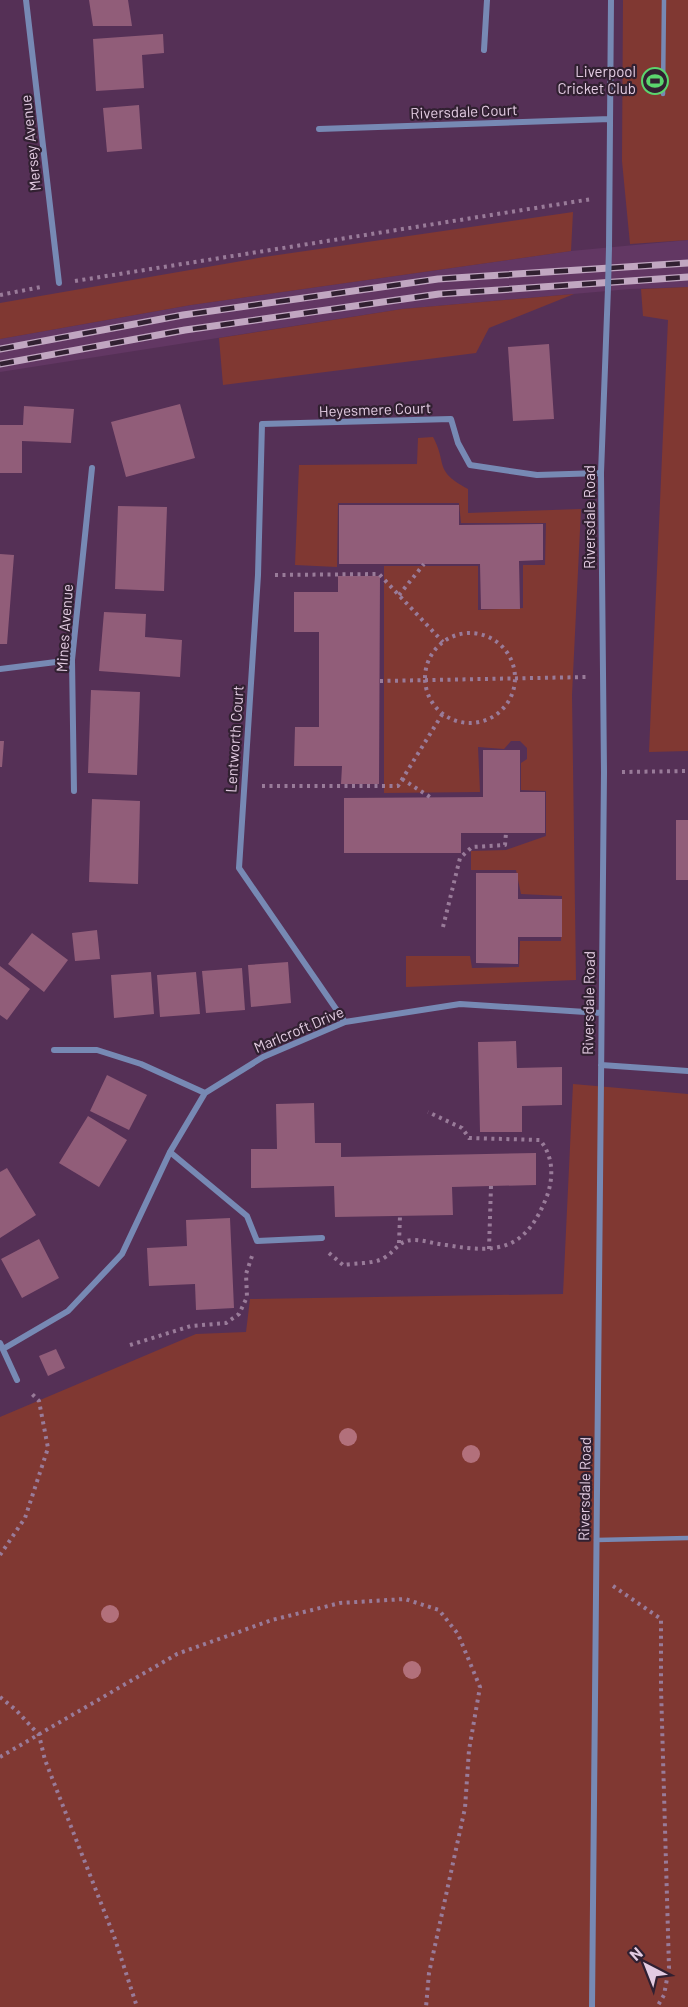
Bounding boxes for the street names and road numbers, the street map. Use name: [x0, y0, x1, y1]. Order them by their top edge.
street label: Mersey Avenue: [16, 94, 44, 192]
street label: Riversdale Court: [410, 100, 518, 122]
street label: Heyesmere Court: [318, 398, 431, 420]
street label: Riversdale Road: [580, 465, 598, 569]
street label: Mines Avenue: [52, 583, 76, 673]
street label: Lentworth Court: [221, 685, 247, 793]
street label: Riversdale Road: [578, 951, 598, 1055]
street label: Marlcroft Drive: [251, 1002, 346, 1056]
street label: Riversdale Road: [574, 1437, 594, 1541]

